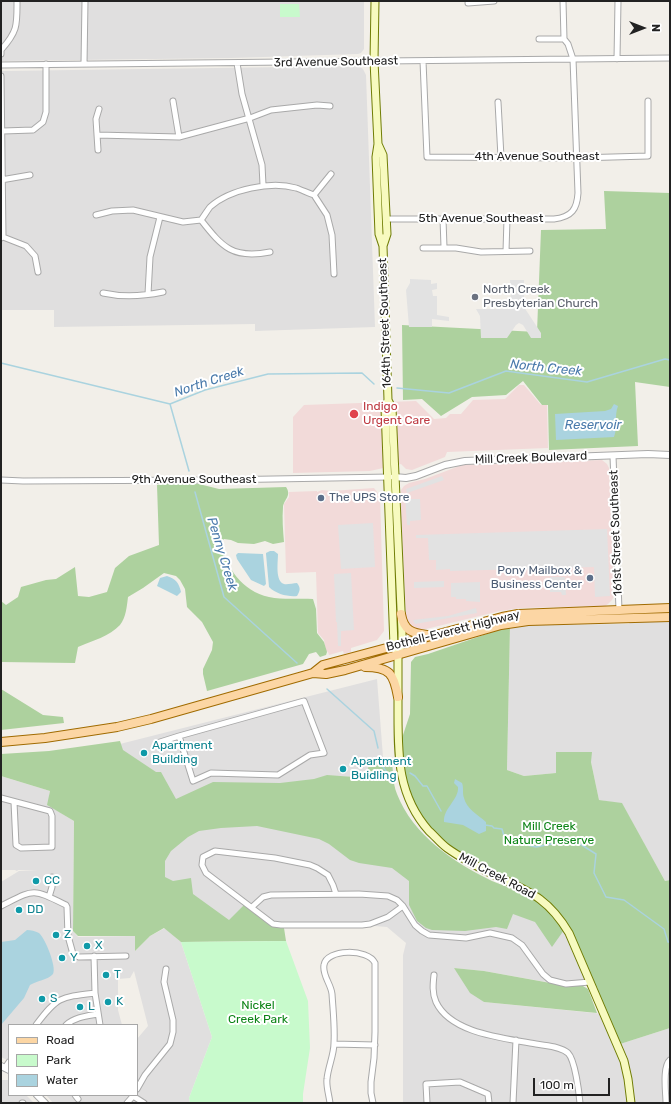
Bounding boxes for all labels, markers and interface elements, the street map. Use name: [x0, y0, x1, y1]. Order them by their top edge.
north arrow: [623, 8, 663, 48]
text: N: [649, 24, 662, 32]
street label: 3rd Avenue Southeast: [274, 54, 398, 70]
street label: 4th Avenue Southeast: [474, 150, 600, 164]
street label: 5th Avenue Southeast: [419, 212, 543, 226]
street label: 164th Street Southeast: [376, 258, 394, 388]
place label: North Creek Presbyterian Church: [483, 283, 598, 311]
marker: North Creek Presbyterian Church: [470, 292, 480, 302]
water label: North Creek: [509, 356, 583, 380]
water label: North Creek: [172, 363, 246, 401]
place label: Indigo Urgent Care: [363, 400, 430, 428]
marker: Indigo Urgent Care: [348, 408, 360, 420]
water label: Reservoir: [564, 417, 622, 433]
street label: Mill Creek Boulevard: [475, 449, 587, 467]
street label: 161st Street Southeast: [607, 470, 625, 596]
street label: 9th Avenue Southeast: [132, 473, 256, 487]
place label: The UPS Store: [329, 491, 409, 505]
marker: The UPS Store: [316, 493, 326, 503]
water label: Penny Creek: [203, 515, 241, 593]
place label: Pony Mailbox & Business Center: [491, 564, 582, 592]
marker: Pony Mailbox & Business Center: [585, 573, 595, 583]
street label: Bothell-Everett Highway: [385, 607, 521, 655]
place label: Apartment Building: [152, 739, 212, 767]
marker: Apartment Building: [139, 748, 149, 758]
place label: Apartment Buidling: [351, 755, 411, 783]
marker: Apartment Buidling: [338, 764, 348, 774]
park label: Mill Creek Nature Preserve: [504, 820, 594, 848]
street label: Mill Creek Road: [456, 850, 538, 902]
place label: CC: [44, 874, 60, 888]
marker: CC: [31, 876, 41, 886]
place label: DD: [27, 903, 44, 917]
marker: DD: [14, 905, 24, 915]
place label: Z: [64, 928, 71, 942]
marker: Z: [51, 930, 61, 940]
place label: X: [95, 939, 103, 953]
marker: X: [82, 941, 92, 951]
place label: Y: [70, 951, 78, 965]
marker: Y: [57, 953, 67, 963]
place label: T: [114, 968, 121, 982]
marker: T: [101, 970, 111, 980]
place label: S: [50, 992, 57, 1006]
marker: S: [37, 994, 47, 1004]
place label: K: [116, 995, 123, 1009]
marker: K: [103, 997, 113, 1007]
park label: Nickel Creek Park: [228, 999, 288, 1027]
place label: L: [88, 1000, 95, 1014]
marker: L: [75, 1002, 85, 1012]
legend: [8, 1024, 138, 1096]
text: Road: [46, 1033, 74, 1047]
text: Park: [46, 1053, 71, 1067]
scale bar: [535, 1070, 612, 1096]
text: Water: [46, 1073, 78, 1087]
text: 100 m: [540, 1078, 574, 1092]

